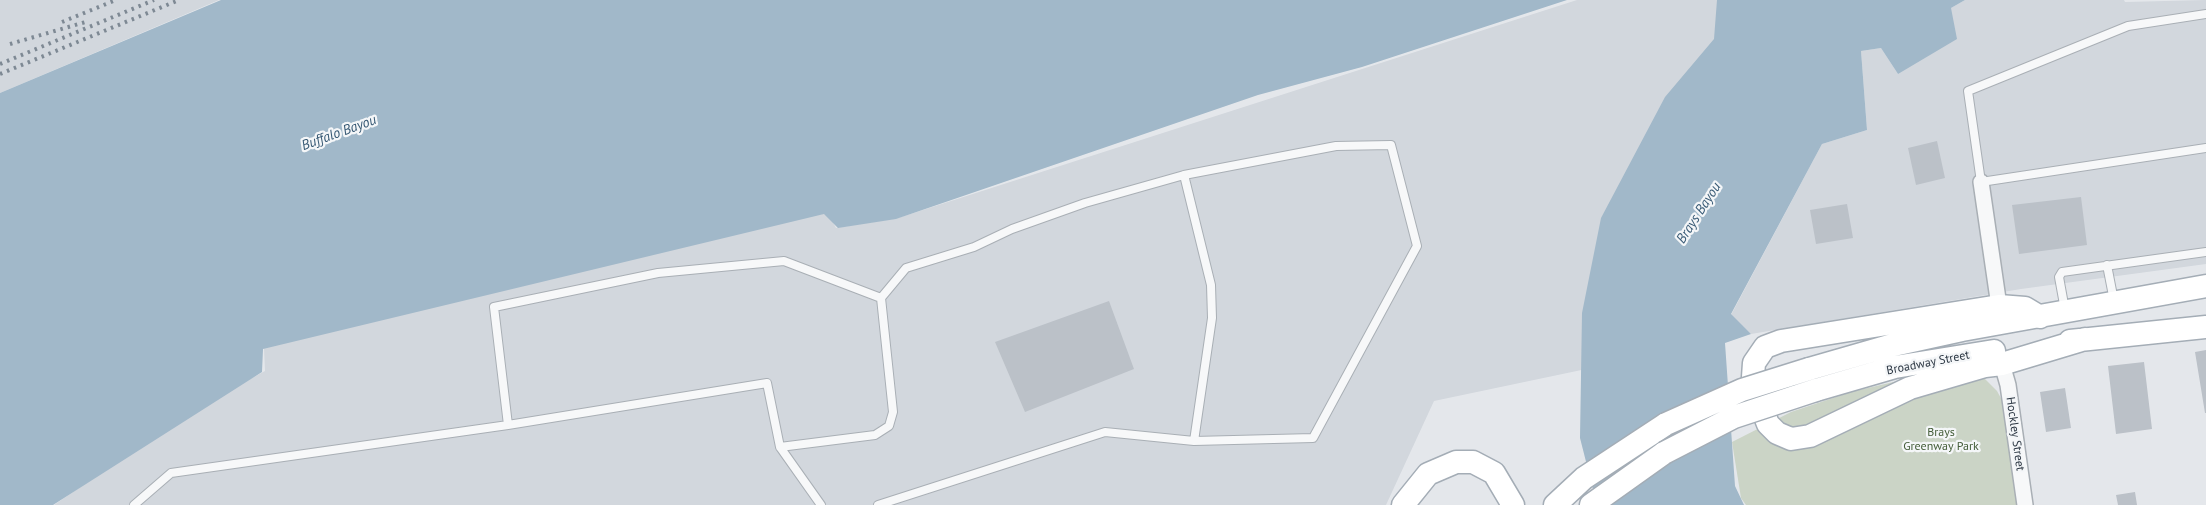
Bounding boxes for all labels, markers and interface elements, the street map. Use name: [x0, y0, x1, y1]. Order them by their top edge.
water label: Buffalo Bayou: [299, 112, 379, 154]
water label: Brays Bayou: [1673, 179, 1725, 247]
street label: Broadway Street: [1885, 348, 1971, 378]
street label: Hockley Street: [2003, 396, 2027, 472]
park label: Brays Greenway Park: [1903, 426, 1979, 454]

